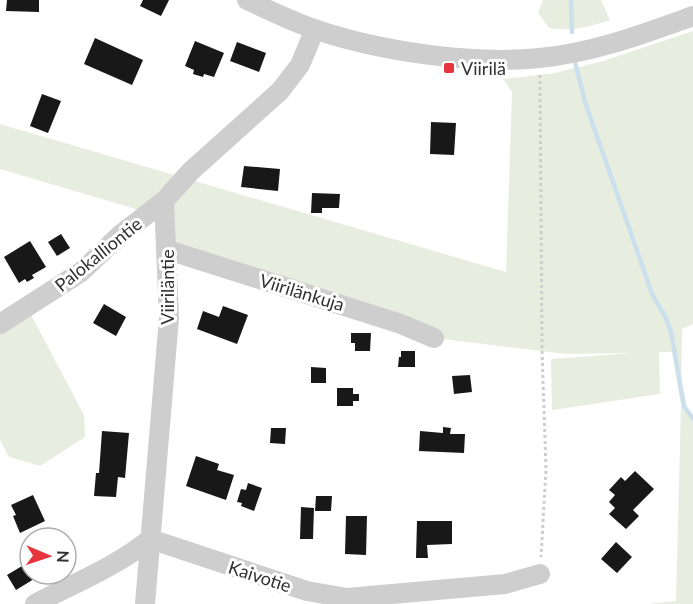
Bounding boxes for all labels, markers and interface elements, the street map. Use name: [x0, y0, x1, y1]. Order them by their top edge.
place label: Viirilä: [461, 57, 506, 79]
marker: Viirilä: [442, 61, 456, 75]
street label: Palokalliontie: [50, 212, 146, 296]
street label: Viiriläntie: [156, 249, 178, 325]
street label: Viirilänkuja: [257, 269, 347, 315]
north arrow: [18, 526, 78, 586]
text: N: [54, 550, 73, 563]
street label: Kaivotie: [226, 556, 294, 596]

